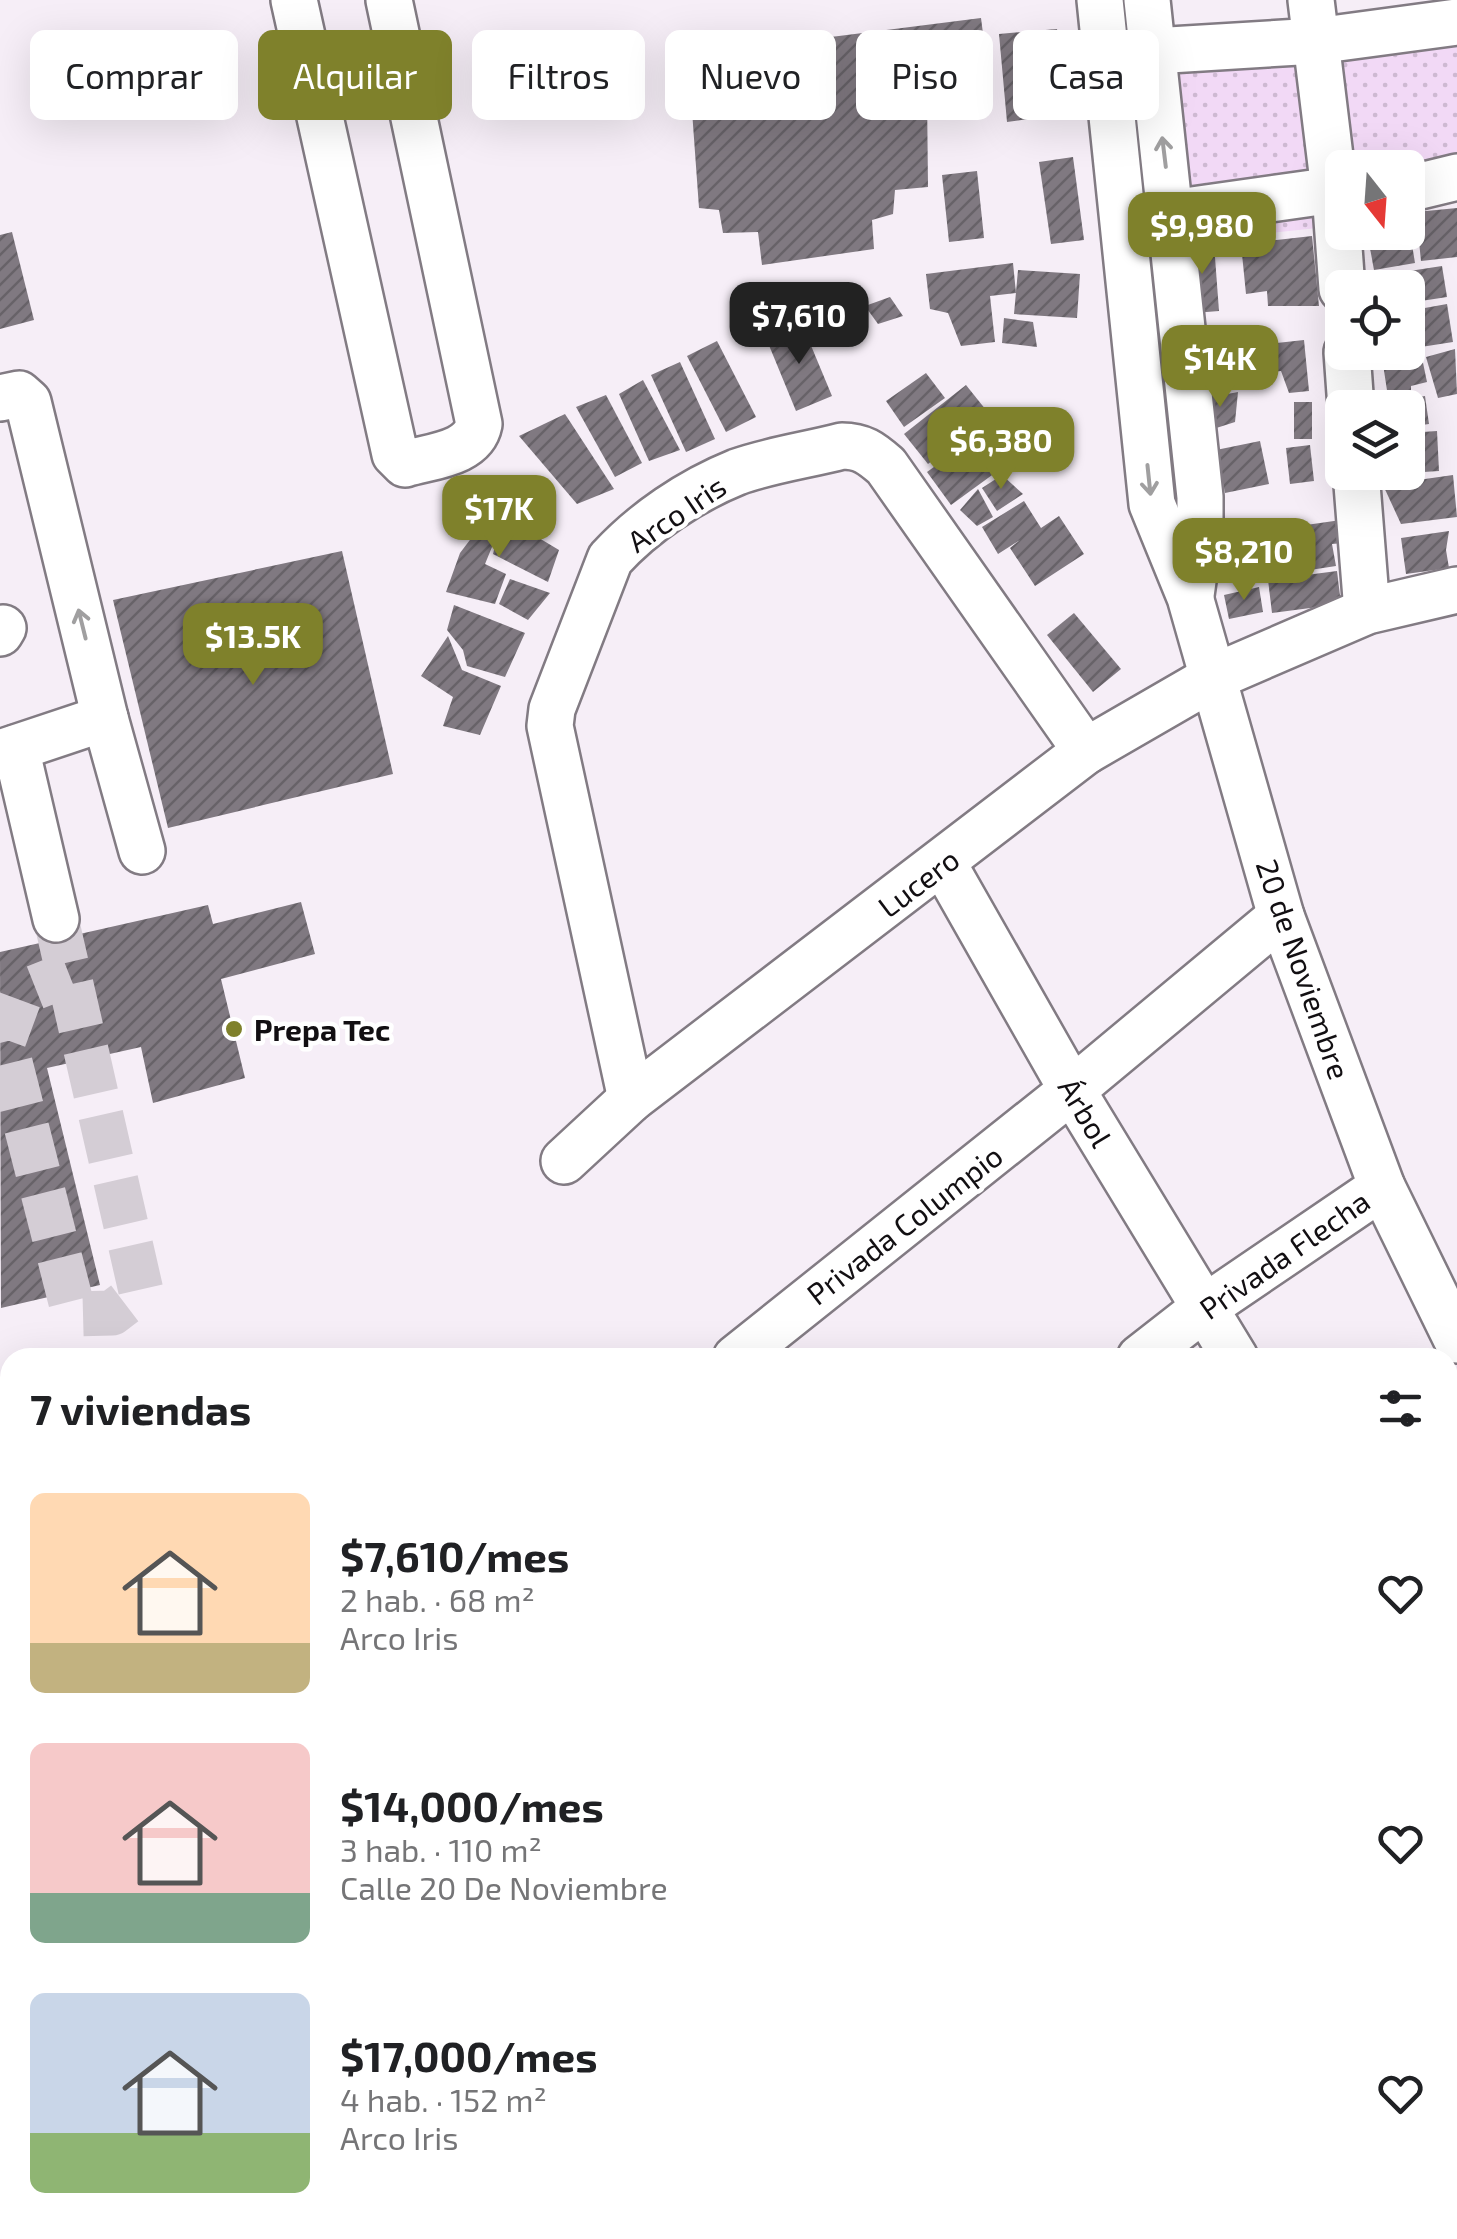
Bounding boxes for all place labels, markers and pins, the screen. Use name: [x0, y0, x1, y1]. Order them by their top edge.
pin: $9,980: [1121, 192, 1283, 277]
pin: $7,610: [718, 282, 880, 367]
pin: $14K: [1161, 325, 1279, 410]
pin: $6,380: [920, 407, 1082, 492]
pin: $17K: [440, 475, 558, 560]
pin: $8,210: [1163, 518, 1325, 603]
pin: $13.5K: [172, 603, 334, 688]
place label: Prepa Tec: [254, 1011, 390, 1047]
marker: Prepa Tec: [223, 1018, 245, 1040]

